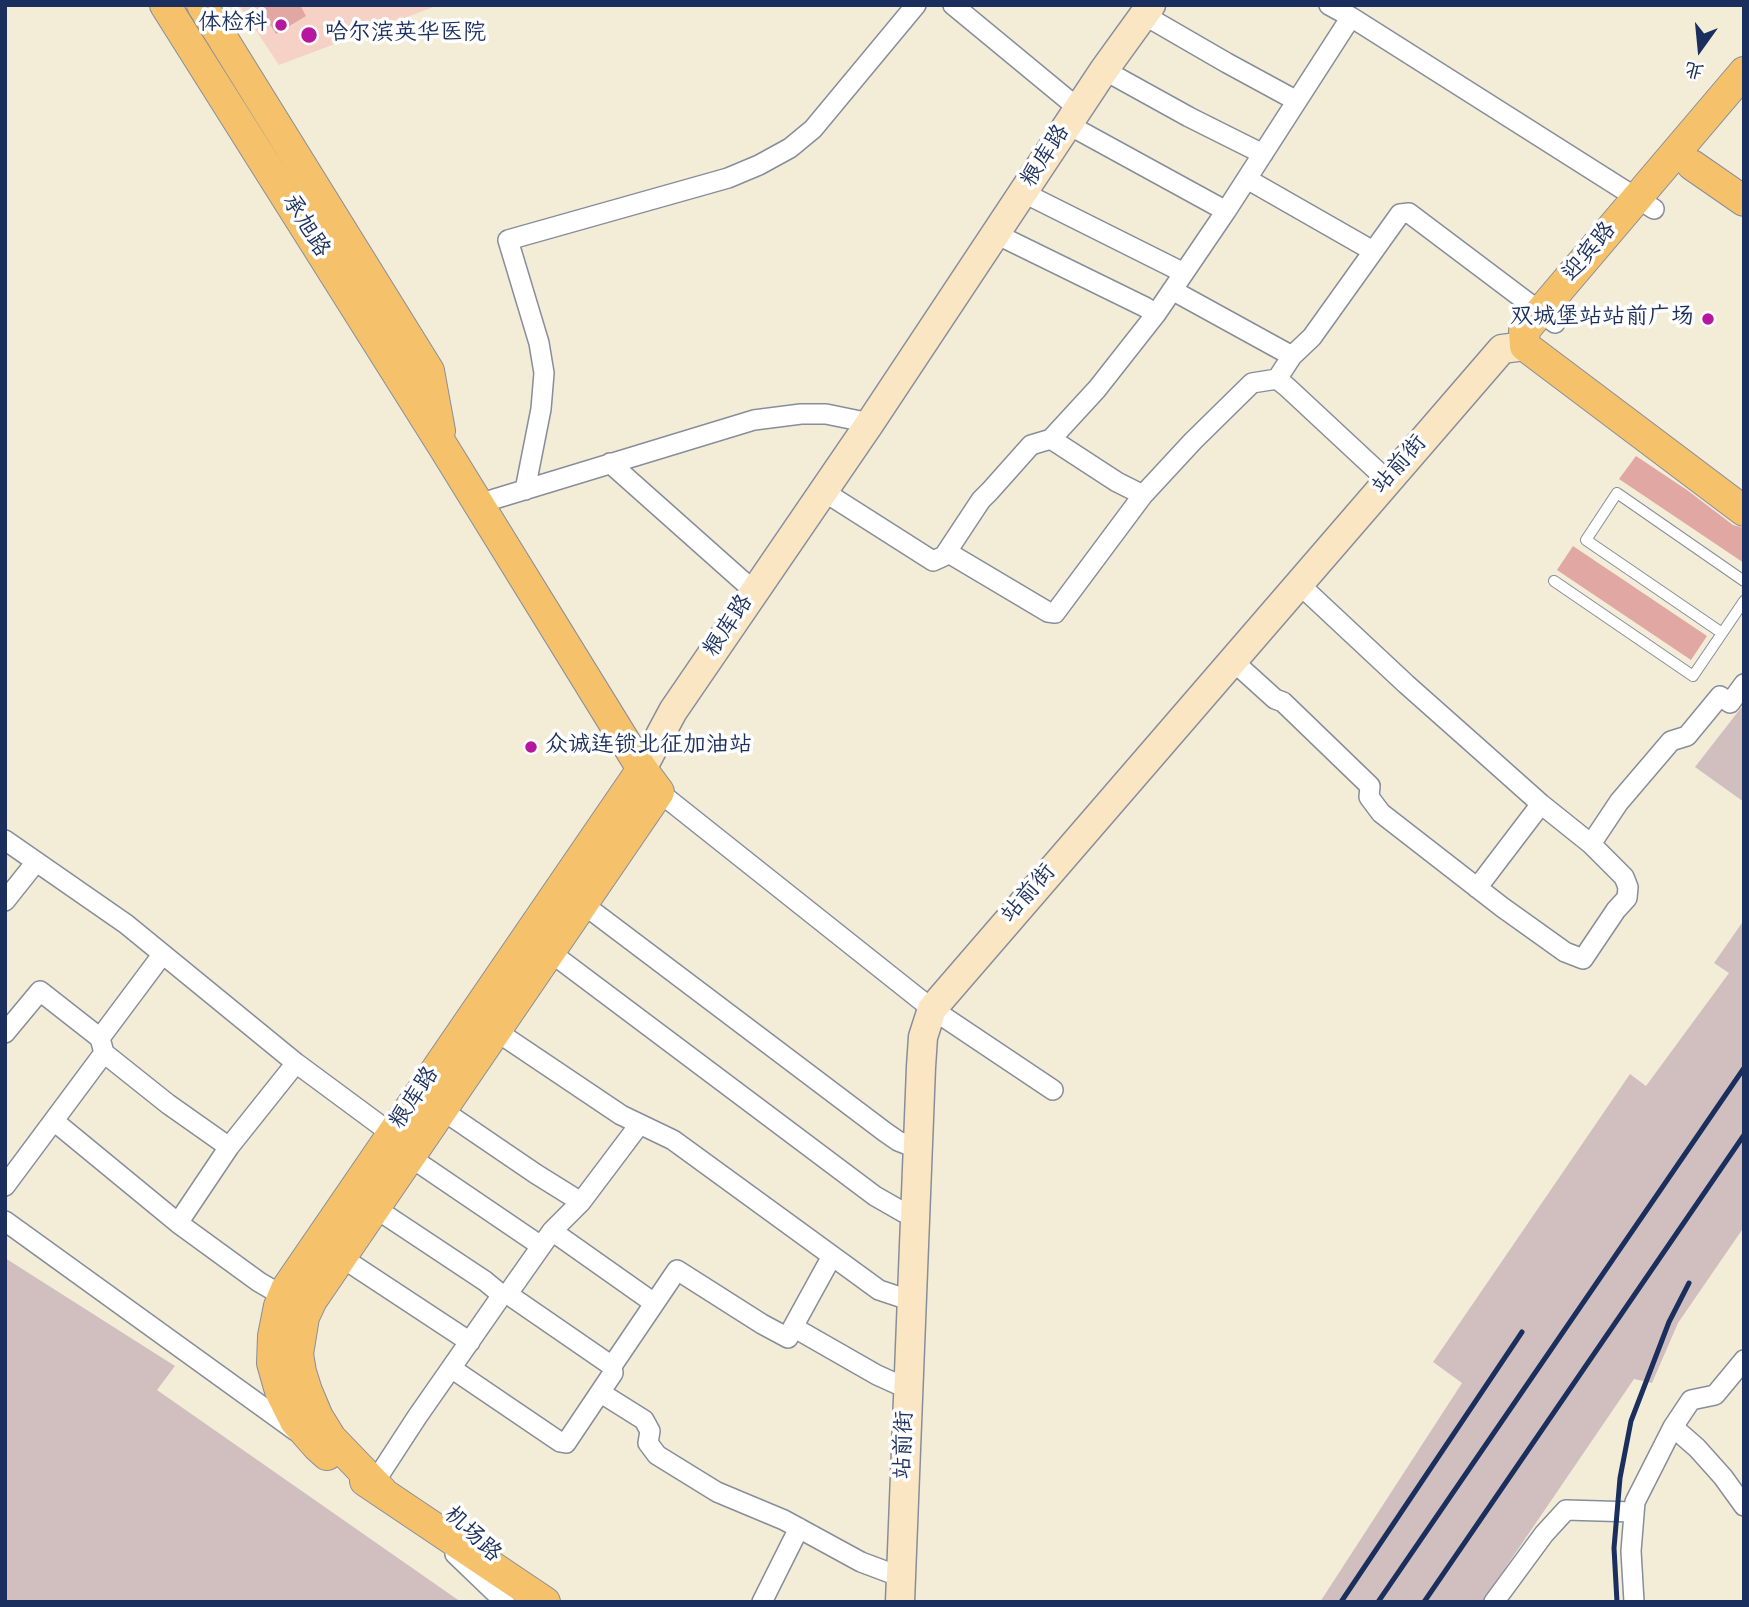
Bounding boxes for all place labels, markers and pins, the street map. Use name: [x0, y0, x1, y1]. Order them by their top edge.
place label: 体检科: [198, 11, 267, 39]
marker: 体检科: [273, 17, 289, 33]
place label: 哈尔滨英华医院: [325, 21, 486, 49]
marker: 哈尔滨英华医院: [299, 25, 319, 45]
place label: 双城堡站站前广场: [1510, 305, 1694, 333]
marker: 双城堡站站前广场: [1700, 311, 1716, 327]
place label: 众诚连锁北征加油站: [545, 733, 752, 761]
marker: 众诚连锁北征加油站: [523, 739, 539, 755]

